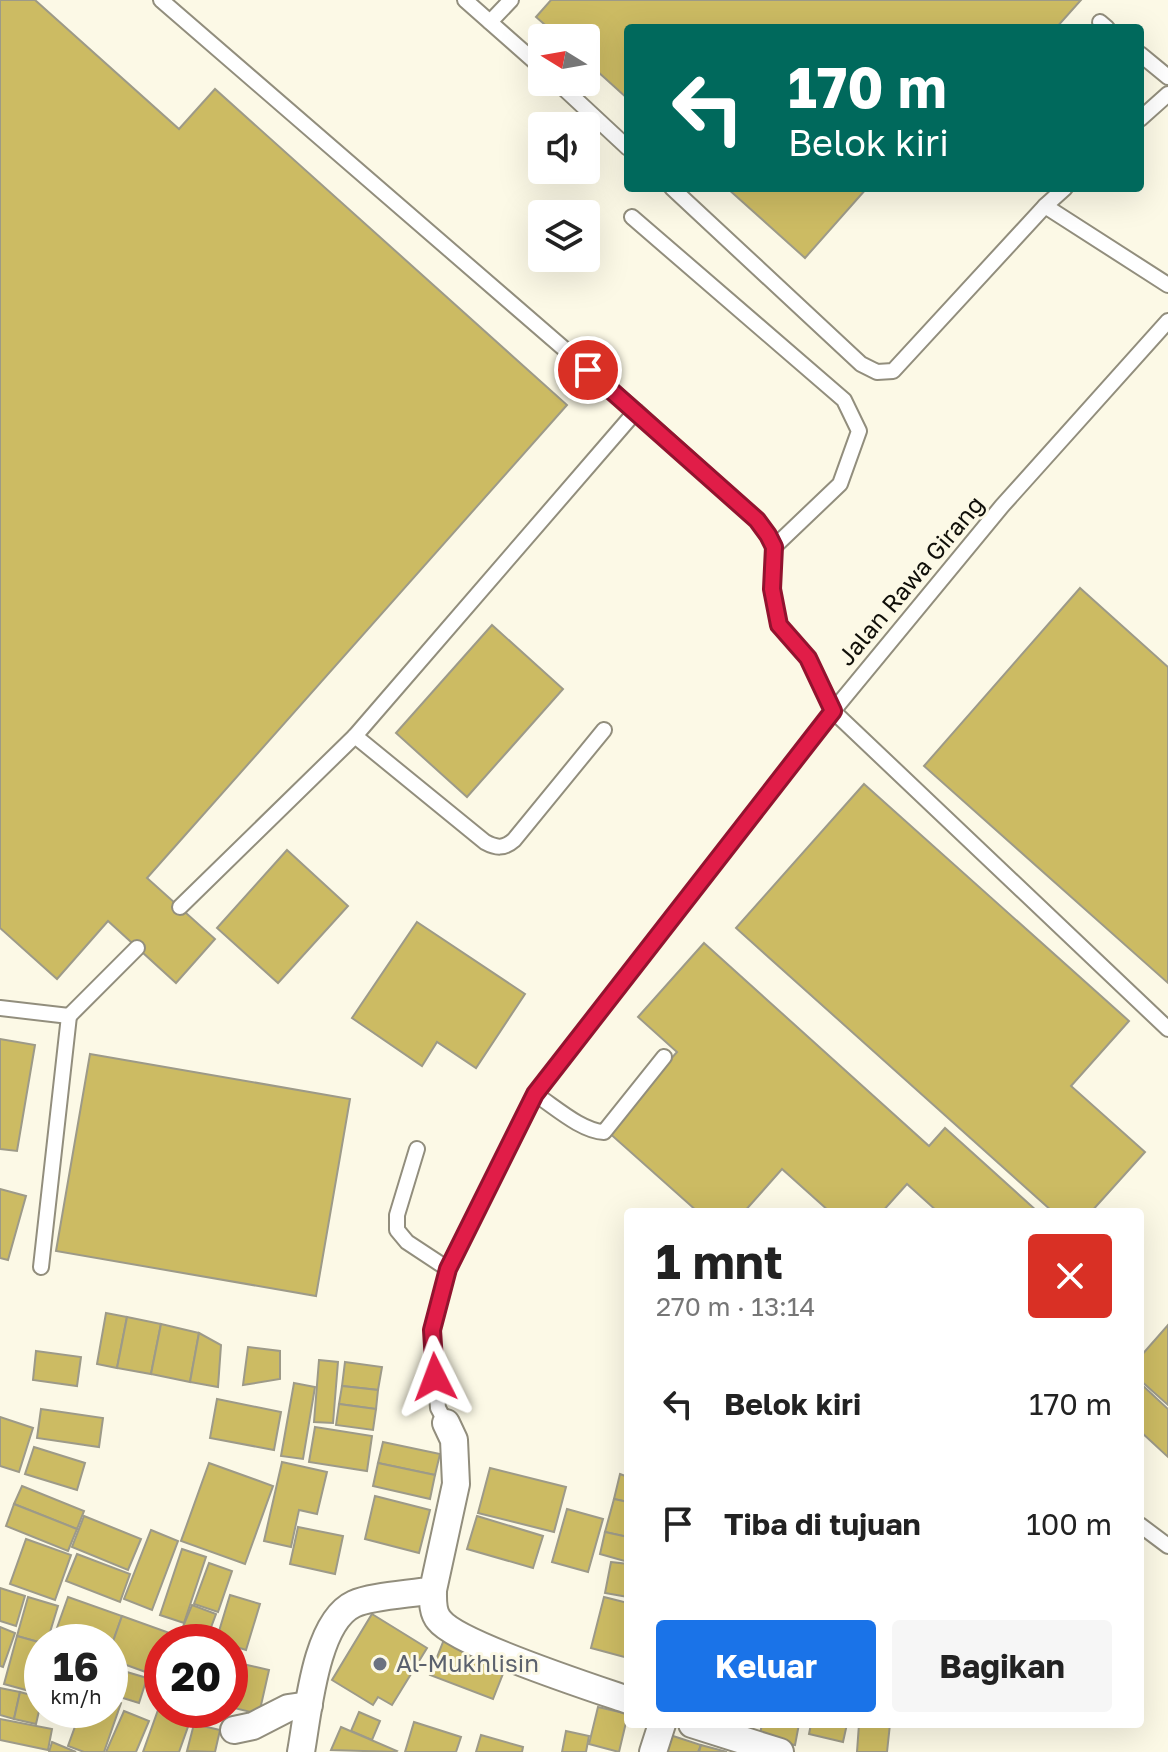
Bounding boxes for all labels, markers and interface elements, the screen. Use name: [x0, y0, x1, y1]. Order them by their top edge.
north arrow: [528, 24, 600, 96]
map controls: [528, 24, 600, 272]
text: 170 m: [788, 53, 947, 120]
icon: left: [656, 56, 760, 160]
button: sound: [528, 112, 600, 184]
text: Belok kiri: [788, 121, 949, 164]
button: layers: [528, 200, 600, 272]
pin: [554, 336, 622, 404]
icon: arrive: [566, 348, 610, 392]
street label: Jalan Rawa Girang: [830, 489, 989, 671]
text: 1 mnt: [656, 1232, 783, 1290]
button: close: [1028, 1234, 1112, 1318]
text: 270 m · 13:14: [656, 1291, 815, 1322]
position arrow: [393, 1335, 477, 1419]
icon: left: [656, 1382, 700, 1426]
text: Belok kiri: [724, 1386, 861, 1422]
text: 170 m: [1029, 1386, 1112, 1422]
icon: arrive: [656, 1502, 700, 1546]
text: Tiba di tujuan: [724, 1506, 921, 1542]
text: 100 m: [1026, 1506, 1112, 1542]
button: Keluar: [656, 1620, 876, 1712]
button: Bagikan: [892, 1620, 1112, 1712]
speed limit sign: 20: [144, 1624, 248, 1728]
text: 16: [53, 1642, 99, 1690]
place label: Al-Mukhlisin: [396, 1648, 539, 1677]
marker: Al-Mukhlisin: [371, 1655, 389, 1673]
text: km/h: [51, 1684, 101, 1708]

